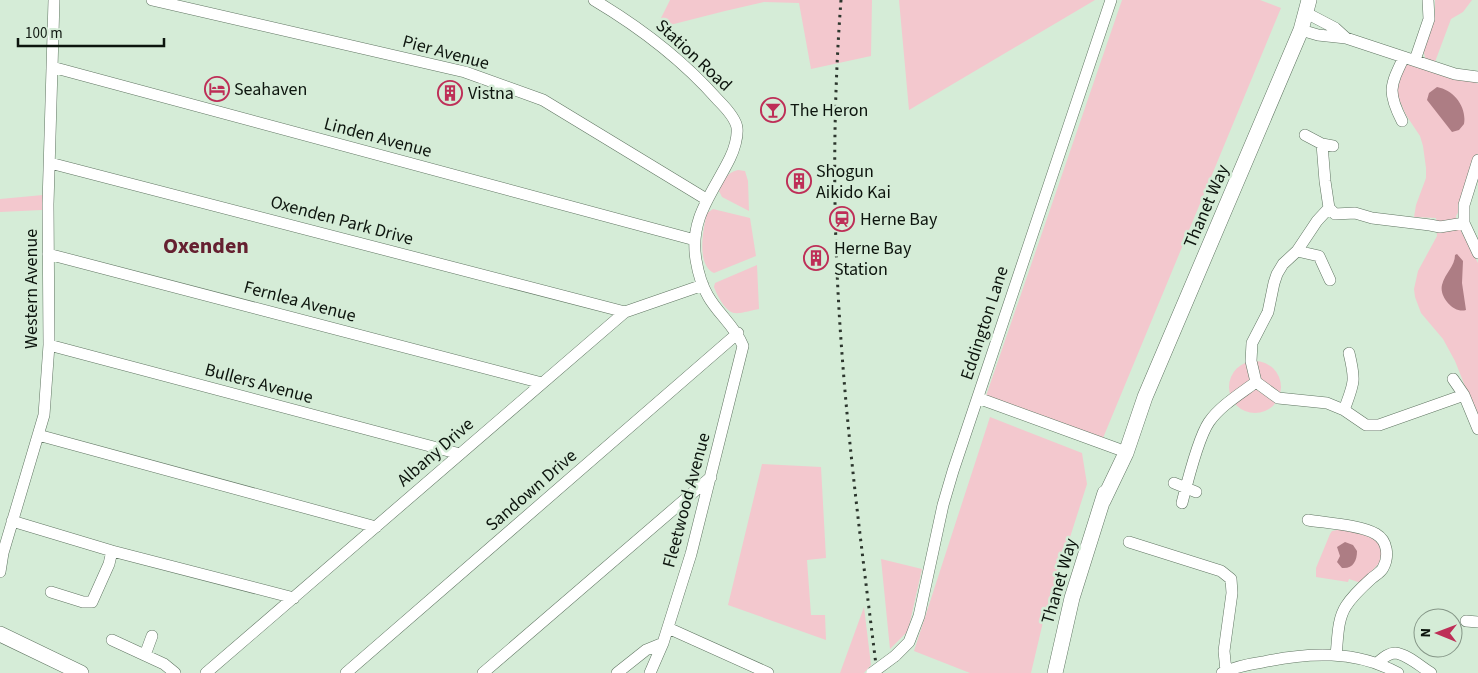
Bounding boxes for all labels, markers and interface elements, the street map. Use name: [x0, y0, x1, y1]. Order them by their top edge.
street label: Station Road: [650, 13, 737, 97]
scale bar: [18, 15, 164, 47]
text: 100 m: [25, 23, 63, 44]
street label: Pier Avenue: [400, 29, 492, 76]
hotel icon: Seahaven: [204, 76, 230, 102]
place label: Seahaven: [234, 77, 307, 102]
building icon: Vistna: [437, 80, 463, 106]
place label: Vistna: [468, 81, 514, 106]
bar icon: The Heron: [760, 97, 786, 123]
place label: The Heron: [790, 98, 868, 123]
street label: Linden Avenue: [321, 111, 435, 164]
place label: Shogun Aikido Kai: [816, 159, 891, 205]
street label: Thanet Way: [1178, 160, 1235, 252]
building icon: Shogun Aikido Kai: [786, 168, 812, 194]
street label: Oxenden Park Drive: [268, 189, 416, 252]
station icon: Herne Bay: [829, 206, 855, 232]
place label: Herne Bay: [860, 207, 938, 232]
street label: Western Avenue: [19, 229, 44, 349]
district label: Oxenden: [163, 230, 249, 262]
place label: Herne Bay Station: [834, 236, 912, 282]
building icon: Herne Bay Station: [803, 245, 829, 271]
street label: Eddington Lane: [954, 263, 1015, 383]
street label: Fernlea Avenue: [241, 275, 359, 328]
street label: Bullers Avenue: [202, 357, 316, 410]
street label: Albany Drive: [392, 412, 479, 493]
street label: Fleetwood Avenue: [656, 430, 717, 570]
street label: Sandown Drive: [480, 444, 582, 537]
street label: Thanet Way: [1035, 535, 1084, 627]
north arrow: [1413, 608, 1463, 658]
text: N: [1416, 628, 1436, 638]

